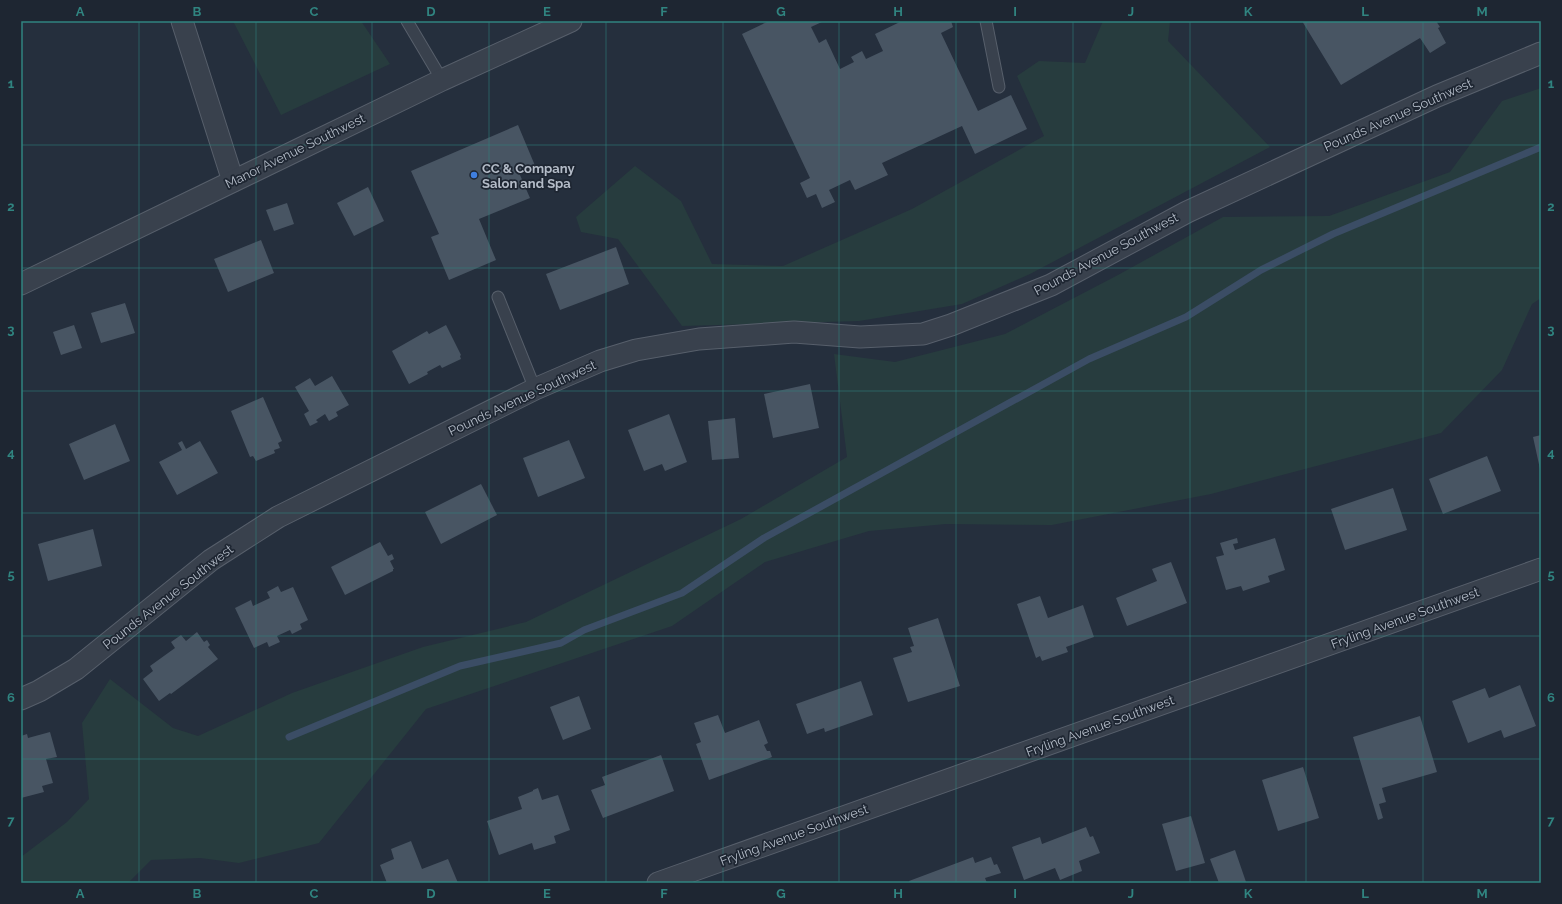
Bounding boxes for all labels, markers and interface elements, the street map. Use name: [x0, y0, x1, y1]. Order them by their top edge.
text: A: [76, 4, 85, 19]
text: B: [193, 4, 202, 19]
text: C: [310, 4, 319, 19]
text: D: [426, 4, 436, 19]
text: E: [543, 4, 551, 19]
text: F: [660, 4, 668, 19]
text: G: [776, 4, 786, 19]
text: H: [893, 4, 903, 19]
text: I: [1013, 4, 1017, 19]
text: J: [1128, 4, 1134, 19]
text: K: [1244, 4, 1253, 19]
text: L: [1361, 4, 1369, 19]
text: M: [1476, 4, 1488, 19]
street label: Pounds Avenue Southwest: [1321, 75, 1475, 155]
text: 1: [8, 76, 15, 91]
text: 1: [1548, 76, 1555, 91]
street label: Manor Avenue Southwest: [223, 110, 368, 191]
place label: CC & Company Salon and Spa: [482, 161, 575, 191]
marker: CC & Company Salon and Spa: [469, 170, 479, 180]
text: 2: [7, 199, 15, 214]
text: 2: [1547, 199, 1555, 214]
street label: Pounds Avenue Southwest: [1031, 209, 1181, 298]
text: 3: [7, 322, 15, 337]
text: 3: [1547, 322, 1555, 337]
street label: Pounds Avenue Southwest: [446, 357, 599, 439]
text: 4: [7, 445, 15, 460]
text: 4: [1547, 445, 1555, 460]
street label: Pounds Avenue Southwest: [100, 541, 237, 652]
text: 5: [7, 567, 15, 582]
text: 5: [1547, 567, 1555, 582]
street label: Fryling Avenue Southwest: [1329, 584, 1482, 652]
text: 6: [7, 690, 15, 705]
text: 6: [1547, 690, 1555, 705]
street label: Fryling Avenue Southwest: [1024, 692, 1177, 760]
street label: Fryling Avenue Southwest: [718, 801, 871, 869]
text: 7: [7, 813, 15, 828]
text: 7: [1547, 813, 1555, 828]
text: A: [76, 886, 85, 901]
text: B: [193, 886, 202, 901]
text: C: [310, 886, 319, 901]
text: D: [426, 886, 436, 901]
text: E: [543, 886, 551, 901]
text: F: [660, 886, 668, 901]
text: G: [776, 886, 786, 901]
text: H: [893, 886, 903, 901]
text: I: [1013, 886, 1017, 901]
text: J: [1128, 886, 1134, 901]
text: K: [1244, 886, 1253, 901]
text: L: [1361, 886, 1369, 901]
text: M: [1476, 886, 1488, 901]

